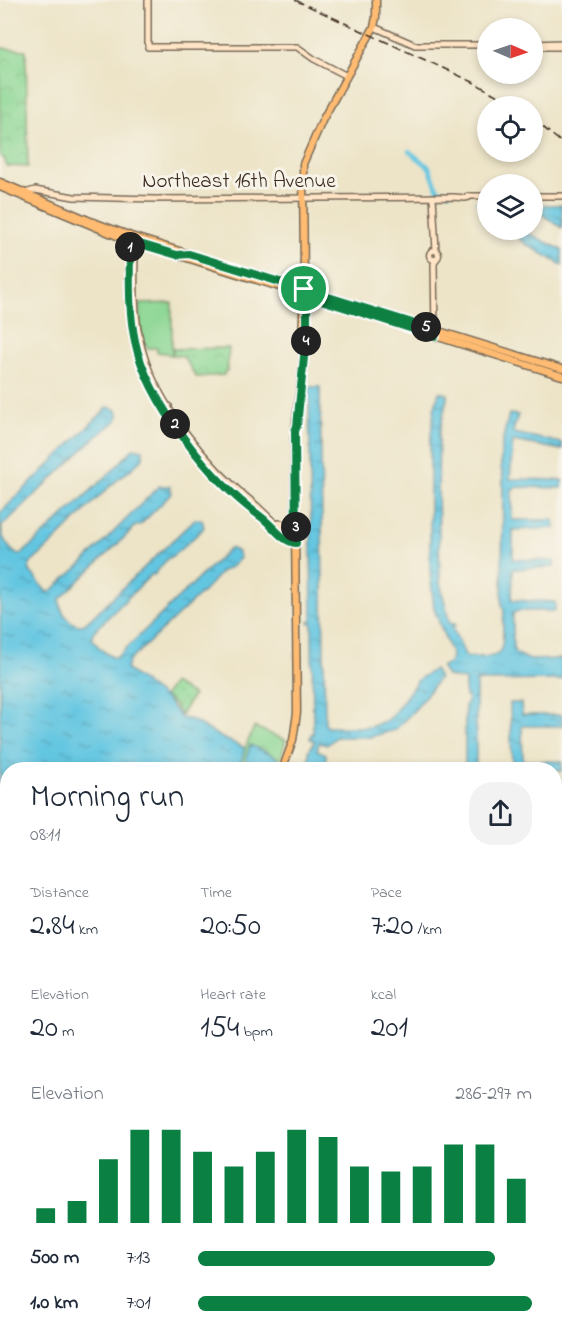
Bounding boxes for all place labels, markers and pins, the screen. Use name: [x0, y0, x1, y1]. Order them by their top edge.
pin: 1: [115, 232, 145, 262]
pin: [278, 263, 329, 314]
pin: 5: [411, 312, 441, 342]
pin: 4: [291, 326, 321, 356]
pin: 2: [160, 409, 190, 439]
pin: 3: [281, 512, 311, 542]

